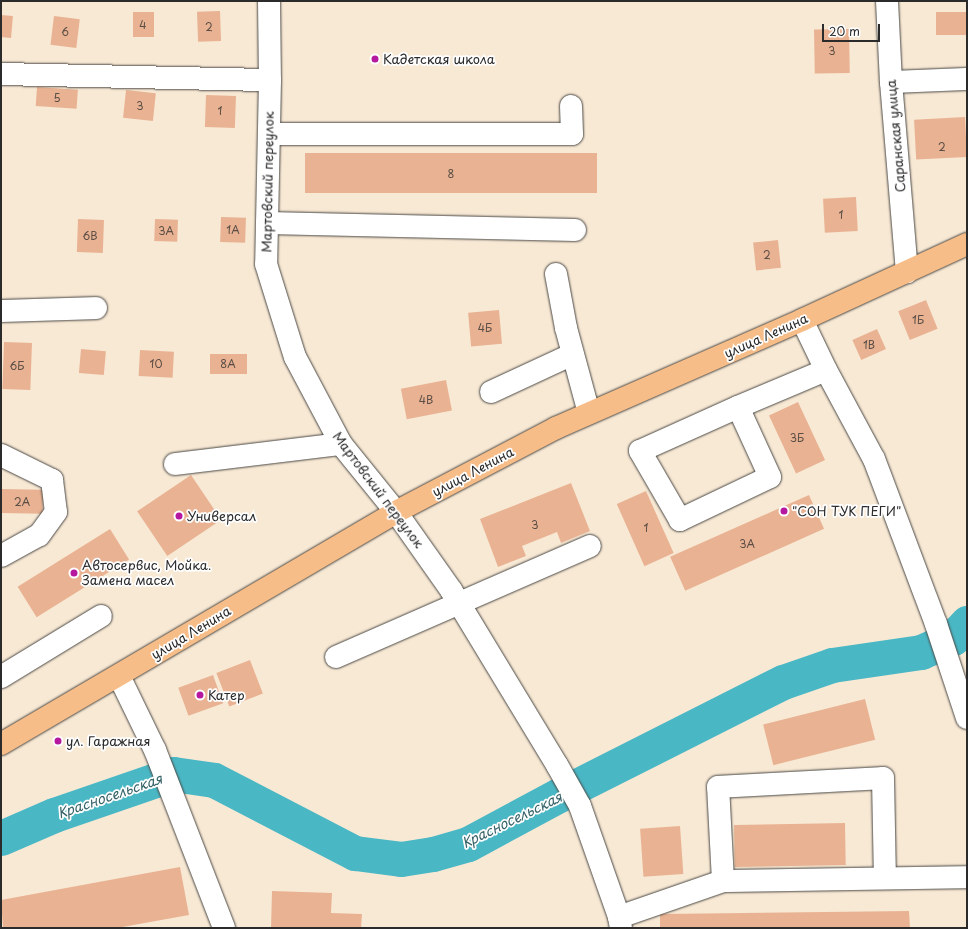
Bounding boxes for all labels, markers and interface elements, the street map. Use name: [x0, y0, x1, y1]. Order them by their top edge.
scale bar: [824, 16, 882, 42]
house number: 4: [139, 18, 147, 32]
house number: 2: [205, 20, 213, 34]
text: 20 m: [829, 22, 860, 40]
house number: 6: [61, 25, 69, 39]
house number: 3: [828, 44, 836, 58]
place label: Кадетская школа: [383, 51, 495, 67]
marker: Кадетская школа: [370, 54, 380, 64]
street label: Саранская улица: [883, 79, 909, 193]
house number: 5: [53, 91, 61, 105]
house number: 3: [136, 99, 144, 113]
house number: 1: [218, 104, 222, 118]
street label: Мартовский переулок: [259, 111, 277, 253]
house number: 2: [938, 140, 946, 154]
house number: 8: [448, 167, 454, 181]
house number: 1: [839, 208, 843, 222]
house number: 1А: [226, 223, 240, 237]
house number: 3А: [158, 224, 174, 238]
house number: 6В: [83, 229, 97, 243]
house number: 2: [763, 248, 771, 262]
street label: улица Ленина: [721, 310, 811, 362]
house number: 1Б: [912, 313, 924, 327]
house number: 4Б: [478, 321, 492, 335]
house number: 1В: [863, 338, 875, 352]
house number: 10: [150, 357, 162, 371]
house number: 8А: [220, 357, 236, 371]
house number: 6Б: [10, 359, 24, 373]
house number: 4В: [419, 393, 433, 407]
street label: Мартовский переулок: [329, 429, 427, 551]
house number: 3Б: [790, 431, 804, 445]
street label: улица Ленина: [429, 444, 517, 500]
house number: 2А: [14, 495, 30, 509]
place label: "СОН ТУК ПЕГИ": [792, 503, 903, 519]
marker: "СОН ТУК ПЕГИ": [779, 506, 789, 516]
place label: Универсал: [187, 508, 256, 524]
marker: Универсал: [174, 511, 184, 521]
house number: 3: [531, 518, 539, 532]
house number: 1: [644, 521, 648, 535]
house number: 3А: [739, 537, 755, 551]
place label: Автосервис, Мойка. Замена масел: [82, 558, 212, 589]
marker: Автосервис, Мойка. Замена масел: [69, 568, 79, 578]
street label: улица Ленина: [148, 603, 234, 663]
place label: Катер: [208, 687, 245, 703]
marker: Катер: [195, 690, 205, 700]
place label: ул. Гаражная: [66, 733, 151, 749]
marker: ул. Гаражная: [53, 736, 63, 746]
water label: Красносельская: [56, 770, 164, 822]
water label: Красносельская: [459, 788, 565, 852]

